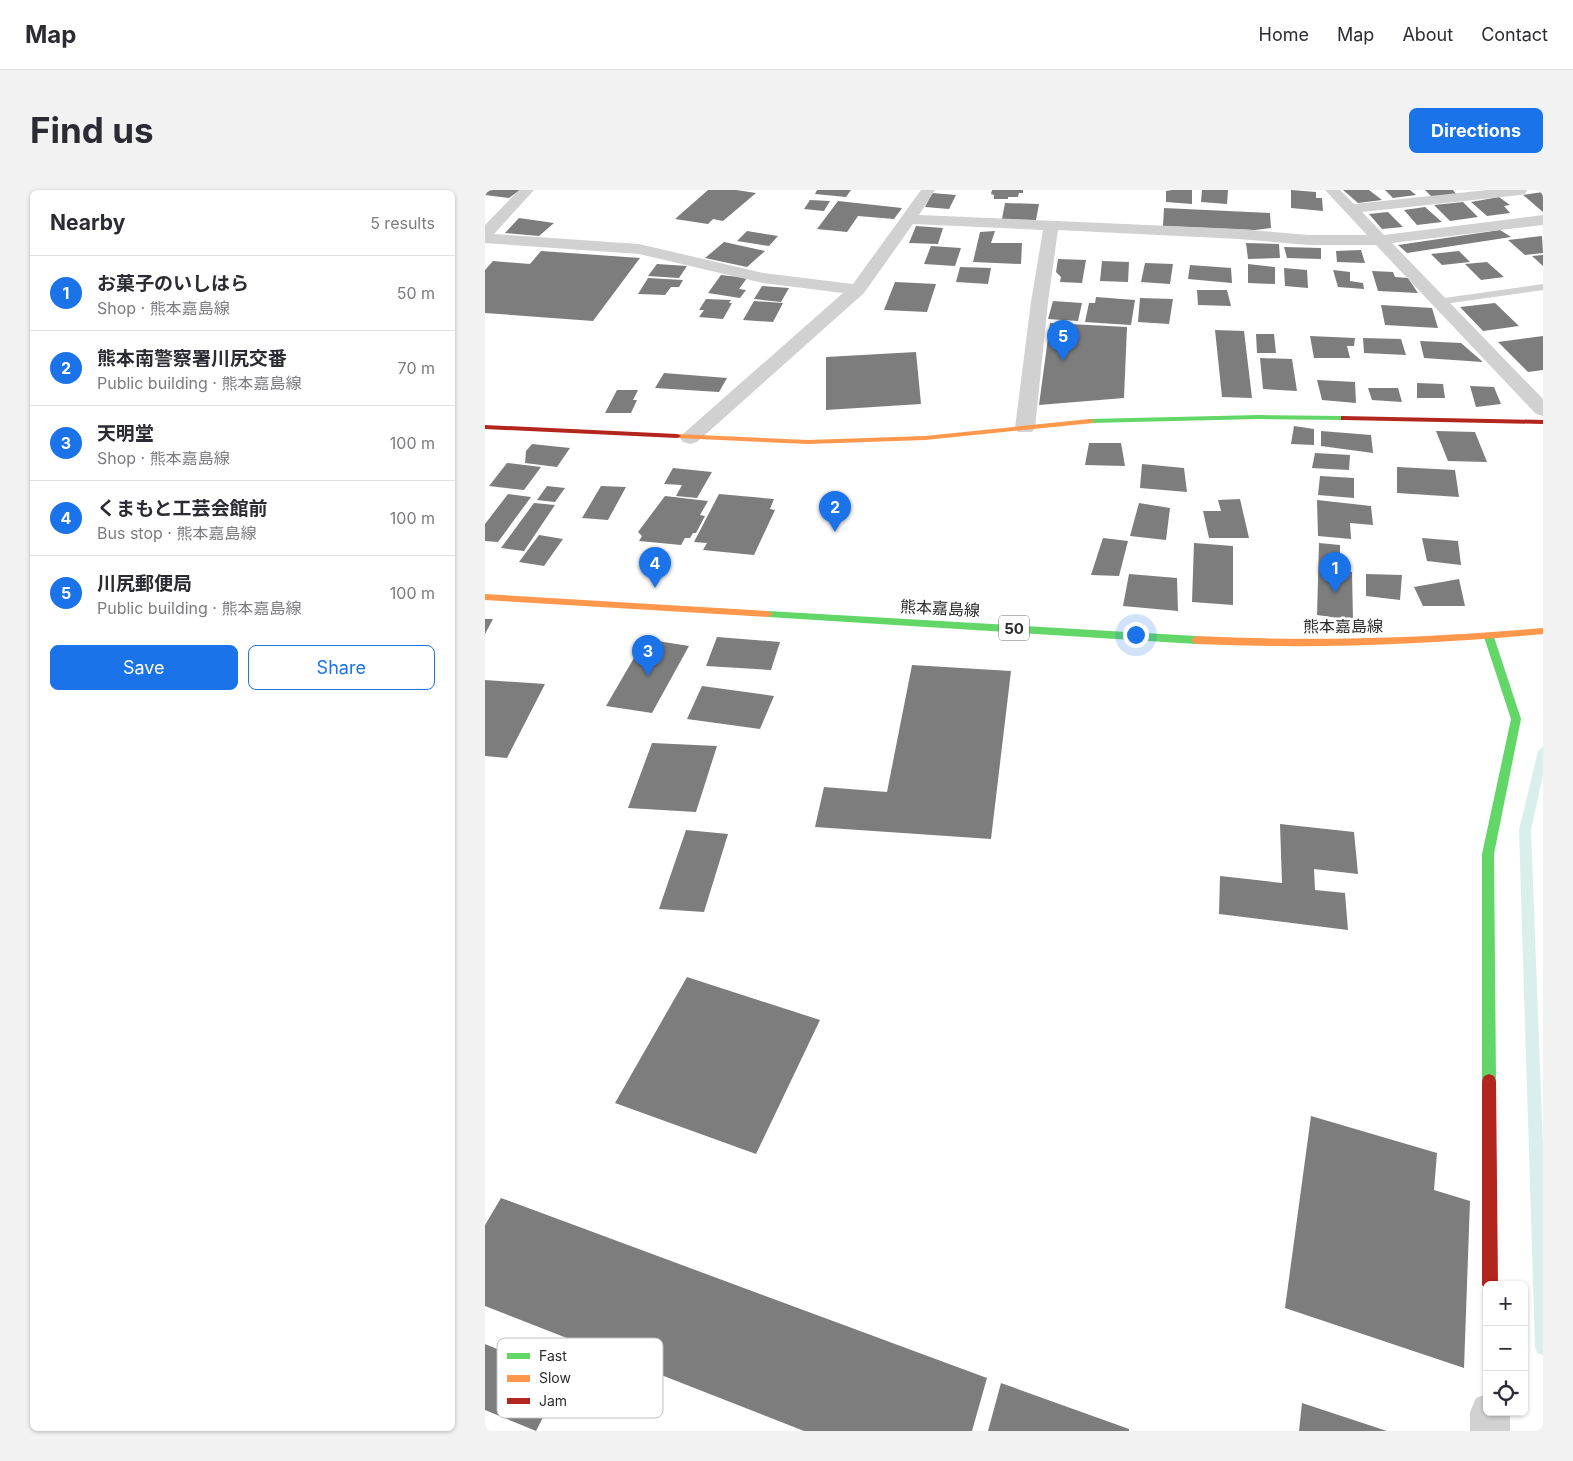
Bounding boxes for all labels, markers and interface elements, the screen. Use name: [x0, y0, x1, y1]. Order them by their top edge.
text: Map: [25, 20, 76, 49]
text: Home: [1259, 24, 1309, 45]
text: Map: [1337, 24, 1374, 45]
text: About: [1402, 24, 1453, 45]
text: Contact: [1481, 24, 1548, 45]
button: Directions: [1409, 108, 1543, 153]
text: Find us: [30, 109, 154, 151]
text: Nearby: [50, 210, 125, 235]
text: 5 results: [370, 213, 435, 233]
text: お菓子のいしはら: [97, 272, 249, 295]
text: 1: [63, 283, 69, 303]
text: 50 m: [397, 283, 435, 303]
text: Shop · 熊本嘉島線: [97, 298, 230, 318]
pin: 5: [1047, 320, 1079, 361]
text: 熊本南警察署川尻交番: [97, 347, 287, 370]
text: 2: [61, 358, 71, 378]
text: 70 m: [398, 358, 435, 378]
text: Public building · 熊本嘉島線: [97, 373, 301, 393]
text: 天明堂: [97, 422, 154, 445]
text: 3: [61, 433, 71, 453]
text: 100 m: [390, 433, 435, 453]
text: Shop · 熊本嘉島線: [97, 448, 230, 468]
pin: 2: [819, 491, 851, 532]
text: くまもと工芸会館前: [97, 497, 268, 520]
text: 4: [61, 508, 71, 528]
text: 100 m: [390, 508, 435, 528]
text: Bus stop · 熊本嘉島線: [97, 523, 256, 543]
pin: 4: [639, 547, 671, 588]
pin: 1: [1319, 552, 1351, 593]
text: 川尻郵便局: [97, 572, 192, 595]
text: 5: [61, 583, 71, 603]
text: 100 m: [390, 583, 435, 603]
street label: 熊本嘉島線: [900, 596, 980, 620]
text: Public building · 熊本嘉島線: [97, 598, 301, 618]
road number: 50: [999, 616, 1029, 640]
street label: 熊本嘉島線: [1303, 616, 1383, 636]
your location: [1123, 622, 1149, 648]
pin: 3: [632, 635, 664, 676]
button: Save: [50, 645, 238, 690]
button: Share: [248, 645, 435, 690]
map controls: [1483, 1281, 1528, 1416]
button: +: [1483, 1281, 1528, 1326]
button: −: [1483, 1326, 1528, 1371]
legend: [497, 1338, 663, 1418]
text: Fast: [539, 1347, 567, 1364]
text: Slow: [539, 1369, 571, 1386]
button: locate: [1483, 1371, 1528, 1416]
text: Jam: [539, 1392, 567, 1409]

